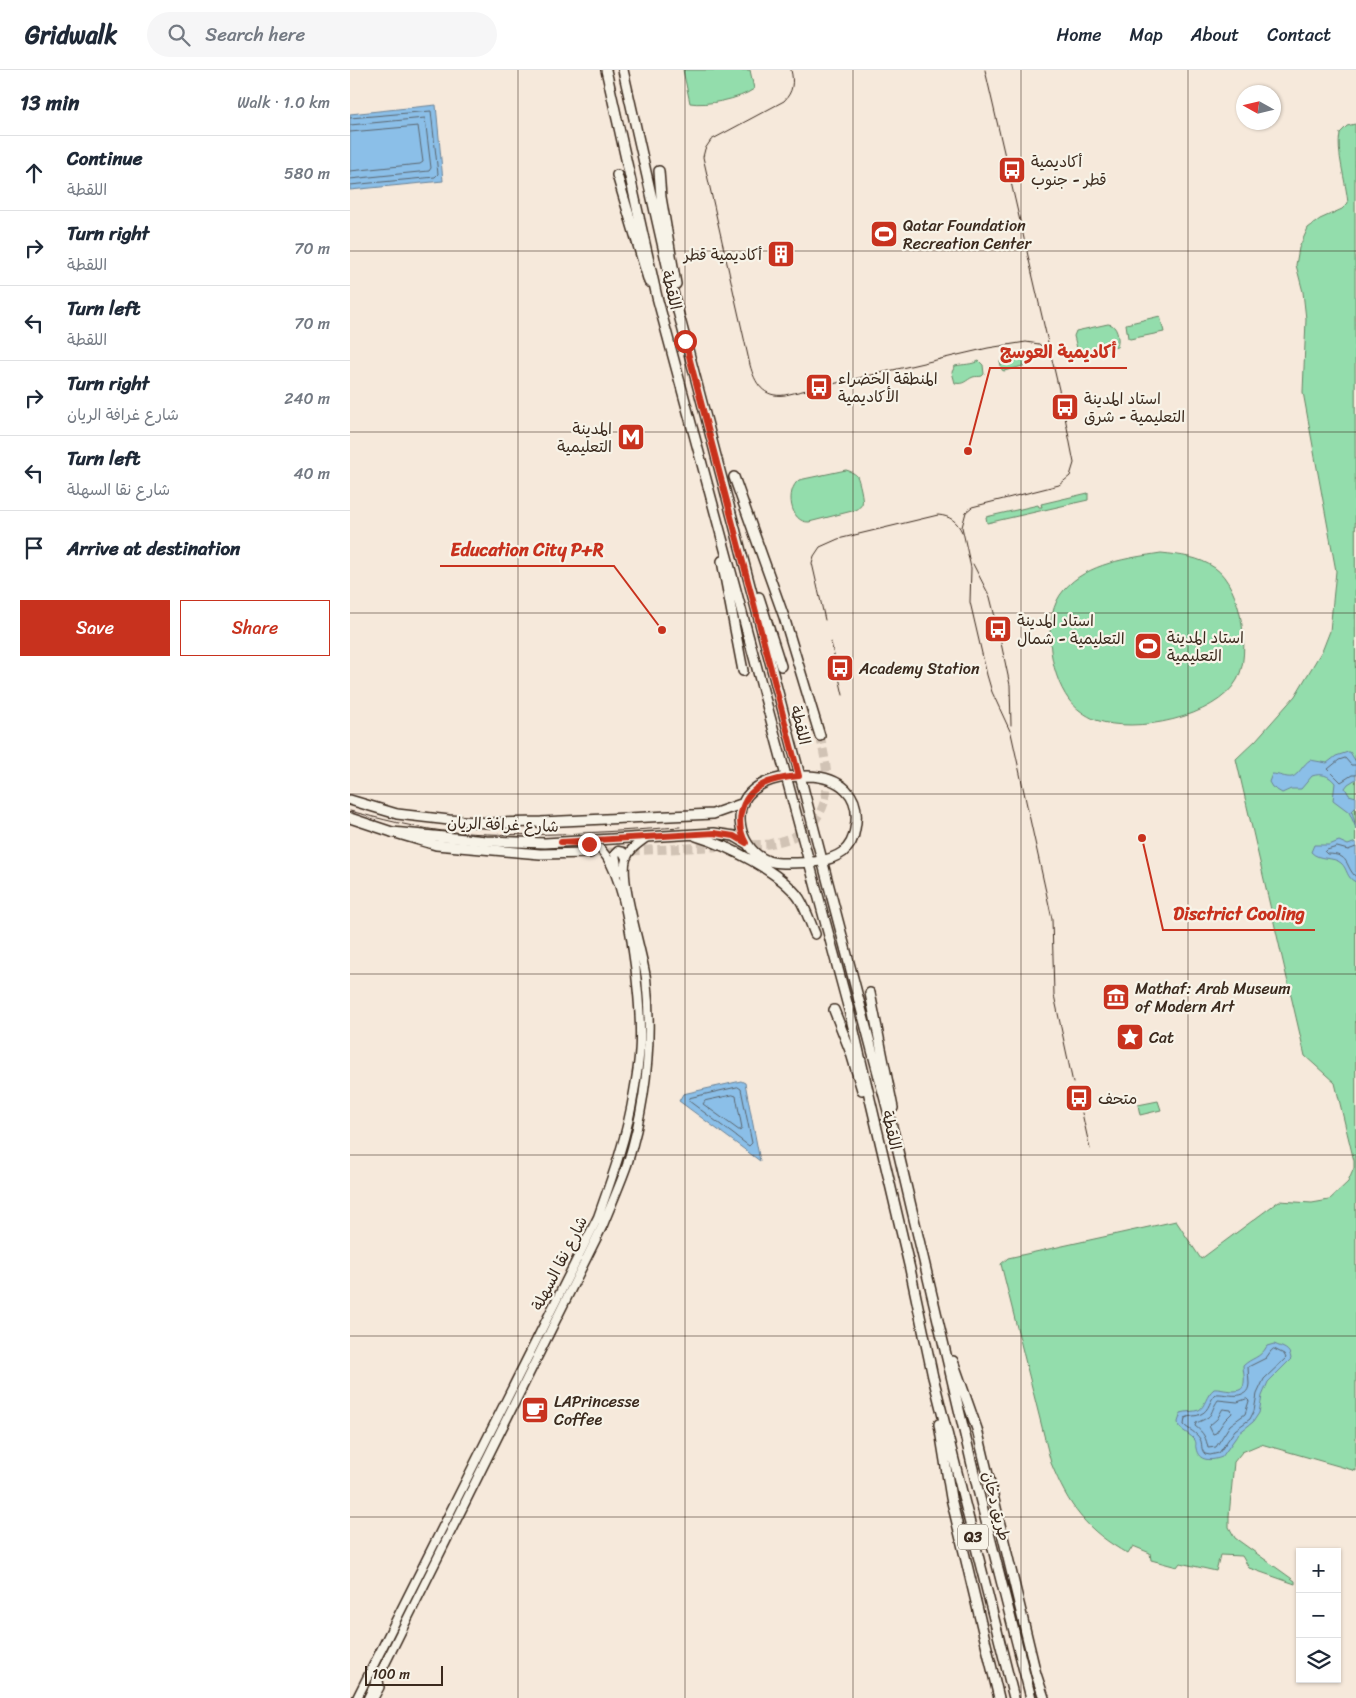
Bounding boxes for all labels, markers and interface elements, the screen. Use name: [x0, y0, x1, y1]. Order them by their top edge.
search box: [147, 12, 497, 57]
text: Gridwalk: [25, 14, 117, 56]
text: Search here: [205, 18, 305, 51]
text: Home: [1057, 19, 1102, 51]
text: Map: [1130, 19, 1163, 51]
text: About: [1191, 19, 1239, 51]
text: Contact: [1267, 19, 1331, 51]
icon: search: [165, 21, 193, 49]
text: 13 min: [20, 84, 79, 122]
north arrow: [1236, 85, 1281, 130]
text: Walk · 1.0 km: [237, 88, 330, 117]
text: Continue: [67, 142, 143, 175]
place label: أكاديمية قطر - جنوب: [1031, 147, 1107, 194]
bus stop icon: أكاديمية قطر - جنوب: [997, 155, 1027, 185]
icon: ahead: [20, 159, 48, 187]
text: 580 m: [284, 159, 330, 188]
text: اللقطة: [67, 175, 107, 204]
place label: Qatar Foundation Recreation Center: [903, 211, 1033, 258]
text: Turn right: [67, 217, 149, 250]
sports icon: Qatar Foundation Recreation Center: [869, 219, 899, 249]
icon: right: [20, 234, 48, 262]
text: 70 m: [294, 234, 330, 263]
building icon: أكاديمية قطر: [766, 239, 796, 269]
place label: أكاديمية قطر: [682, 240, 762, 269]
text: اللقطة: [67, 250, 107, 279]
street label: اللقطة: [653, 267, 690, 313]
text: Turn left: [67, 292, 140, 325]
icon: left: [20, 309, 48, 337]
text: 70 m: [294, 309, 330, 338]
text: اللقطة: [67, 325, 107, 354]
route start: [674, 330, 697, 353]
callout: أكاديمية العوسج: [990, 335, 1127, 368]
text: أكاديمية العوسج: [1000, 336, 1117, 368]
place label: المنطقة الخضراء الأكاديمية: [838, 364, 938, 411]
text: Turn right: [67, 367, 149, 400]
bus stop icon: المنطقة الخضراء الأكاديمية: [804, 372, 834, 402]
icon: right: [20, 384, 48, 412]
text: 240 m: [284, 384, 330, 413]
place label: استاد المدينة التعليمية - شرق: [1084, 384, 1185, 431]
bus stop icon: استاد المدينة التعليمية - شرق: [1050, 392, 1080, 422]
text: شارع غرافة الريان: [67, 400, 179, 429]
place label: المدينة التعليمية: [557, 414, 612, 461]
metro station icon: المدينة التعليمية: [616, 422, 646, 452]
text: Turn left: [67, 442, 140, 475]
icon: left: [20, 459, 48, 487]
text: 40 m: [293, 459, 330, 488]
text: شارع نقا السهلة: [67, 475, 170, 504]
text: Arrive at destination: [67, 532, 240, 565]
callout: Education City P+R: [440, 533, 614, 566]
icon: arrive: [20, 534, 48, 562]
text: Education City P+R: [450, 534, 604, 566]
button: Save: [20, 600, 170, 656]
button: Share: [180, 600, 330, 656]
place label: استاد المدينة التعليمية - شمال: [1017, 606, 1125, 653]
bus stop icon: استاد المدينة التعليمية - شمال: [983, 614, 1013, 644]
place label: استاد المدينة التعليمية: [1167, 623, 1244, 670]
sports icon: استاد المدينة التعليمية: [1133, 631, 1163, 661]
bus stop icon: Academy Station: [825, 653, 855, 683]
place label: Academy Station: [858, 654, 980, 683]
street label: اللقطة: [782, 702, 819, 748]
street label: شارع غرافة الريان: [447, 808, 559, 841]
route end: [578, 833, 601, 856]
callout: Disctrict Cooling: [1163, 897, 1315, 930]
text: Disctrict Cooling: [1173, 898, 1305, 930]
place label: Mathaf: Arab Museum of Modern Art: [1135, 974, 1291, 1021]
museum icon: Mathaf: Arab Museum of Modern Art: [1101, 982, 1131, 1012]
place icon: Cat: [1115, 1022, 1145, 1052]
place label: Cat: [1149, 1023, 1174, 1052]
bus stop icon: متحف: [1064, 1083, 1094, 1113]
place label: متحف: [1098, 1084, 1137, 1113]
street label: اللقطة: [873, 1107, 910, 1153]
street label: شارع نقا السهلة: [523, 1211, 596, 1316]
place label: LAPrincesse Coffee: [554, 1387, 640, 1434]
cafe icon: LAPrincesse Coffee: [520, 1395, 550, 1425]
street label: طريق دخان: [974, 1468, 1019, 1544]
road number: Q3: [958, 1524, 988, 1550]
map controls: [1296, 1548, 1341, 1683]
button: +: [1296, 1548, 1341, 1593]
button: −: [1296, 1593, 1341, 1638]
button: layers: [1296, 1638, 1341, 1683]
text: 100 m: [372, 1662, 410, 1687]
scale bar: [365, 1663, 442, 1686]

